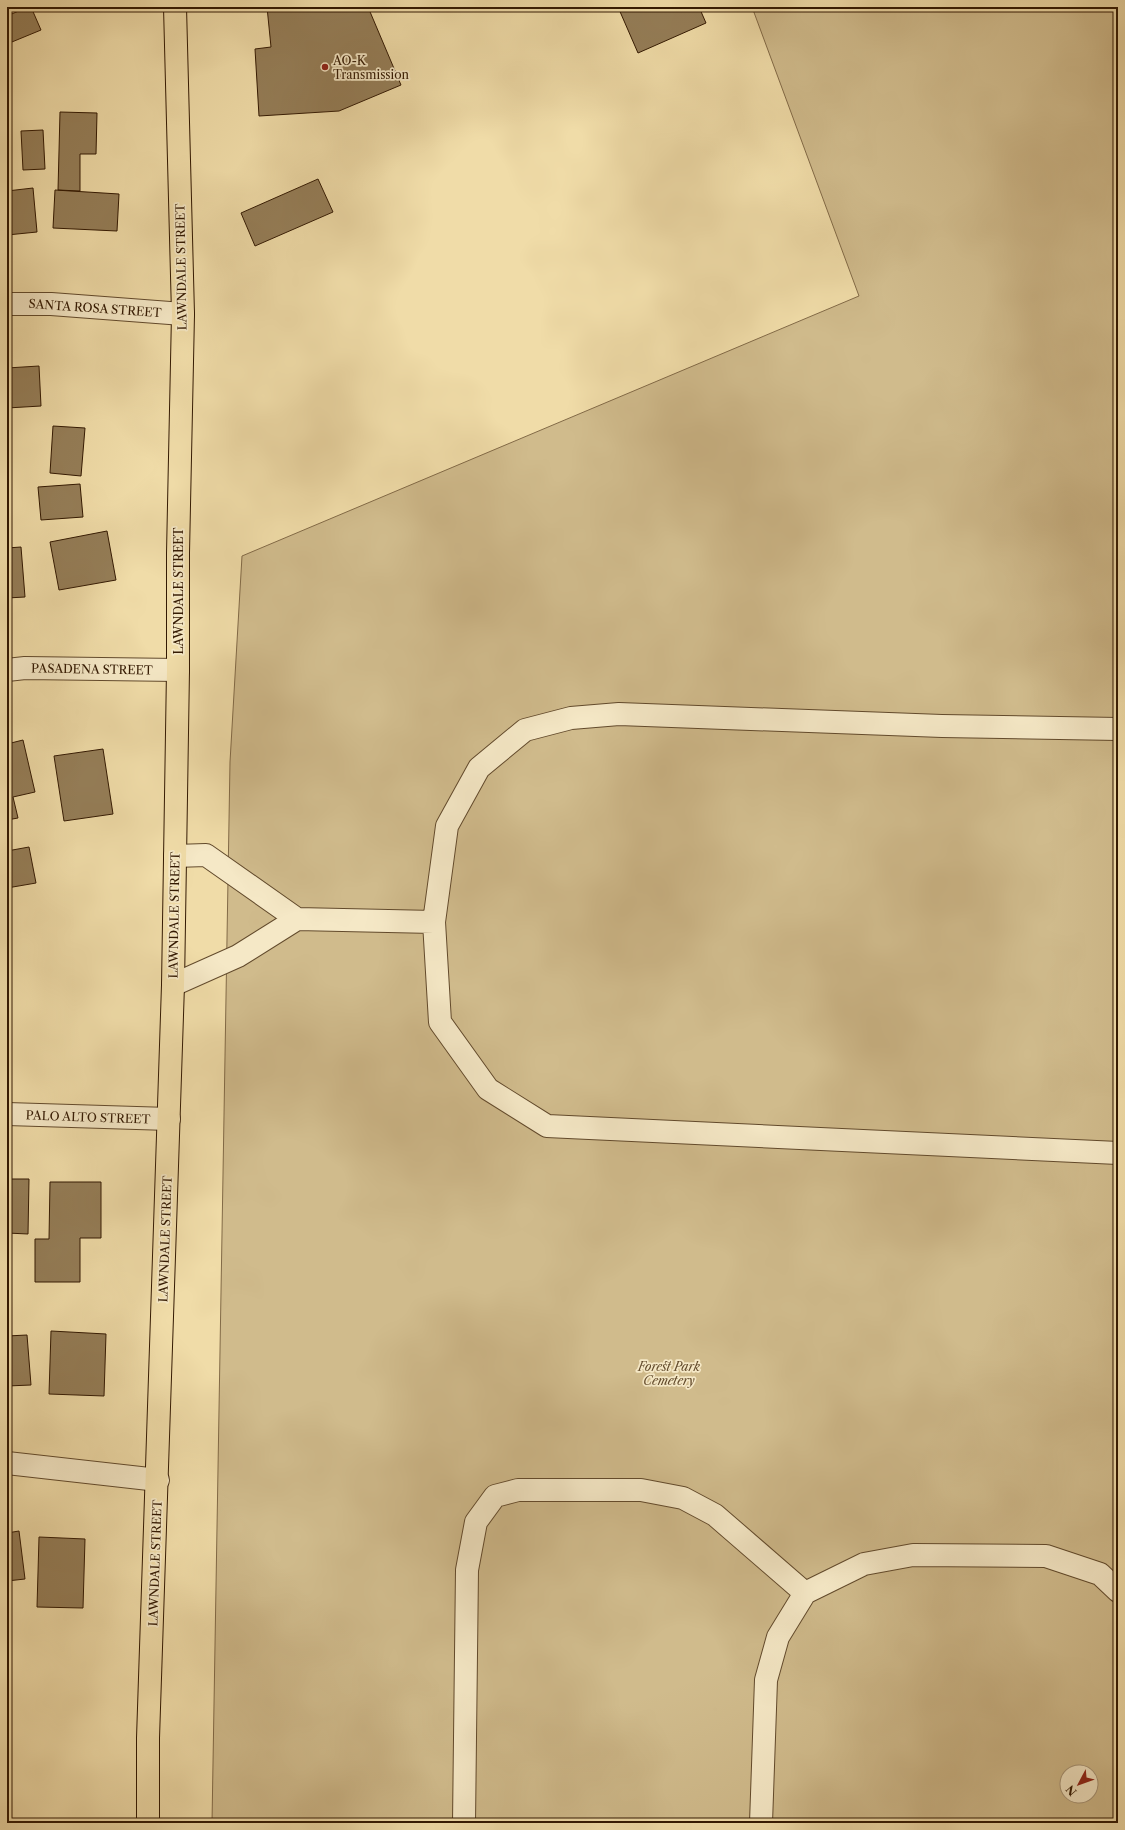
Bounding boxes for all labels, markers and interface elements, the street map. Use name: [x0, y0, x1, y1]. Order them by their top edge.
place label: AO-K Transmission: [332, 53, 410, 82]
marker: AO-K Transmission: [320, 62, 330, 72]
street label: LAWNDALE STREET: [172, 203, 190, 331]
street label: SANTA ROSA STREET: [28, 296, 162, 320]
street label: LAWNDALE STREET: [171, 528, 186, 654]
street label: PASADENA STREET: [31, 660, 153, 678]
street label: LAWNDALE STREET: [165, 851, 183, 979]
street label: PALO ALTO STREET: [25, 1107, 151, 1127]
street label: LAWNDALE STREET: [155, 1175, 175, 1303]
park label: Forest Park Cemetery: [637, 1359, 701, 1388]
street label: LAWNDALE STREET: [145, 1499, 165, 1627]
north arrow: [1059, 1764, 1099, 1804]
text: N: [1063, 1782, 1080, 1799]

